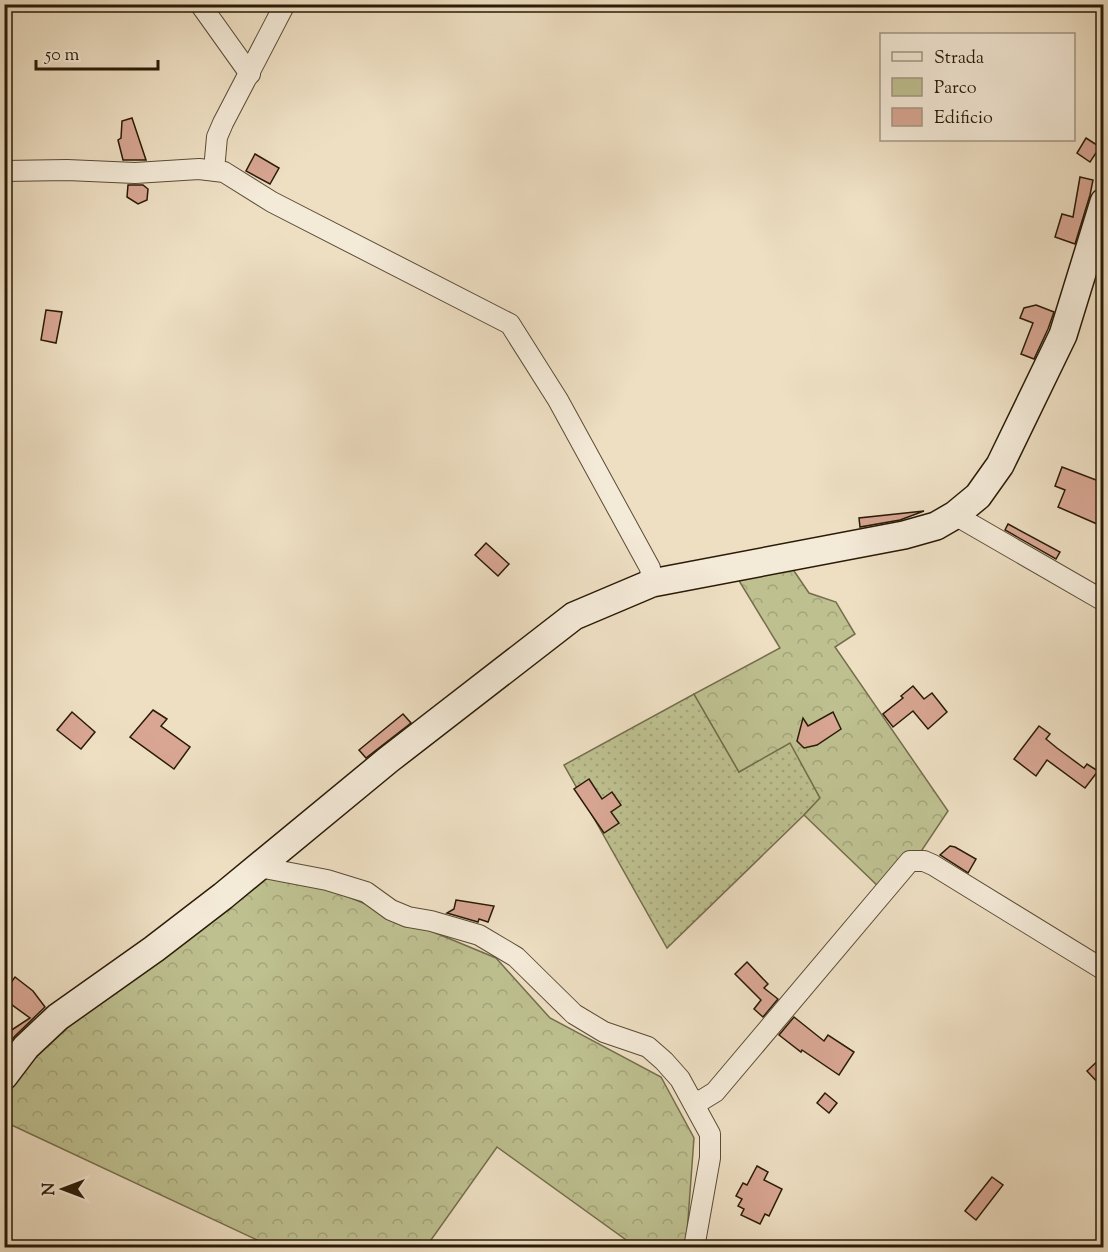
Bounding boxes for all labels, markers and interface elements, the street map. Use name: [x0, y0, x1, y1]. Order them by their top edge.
scale bar: [36, 33, 158, 71]
legend: [880, 33, 1075, 141]
text: 50 m: [44, 43, 80, 69]
text: Strada: [934, 46, 984, 72]
text: Parco: [934, 76, 977, 102]
text: Edificio: [934, 106, 993, 132]
north arrow: [33, 1159, 93, 1219]
text: N: [39, 1182, 62, 1195]

